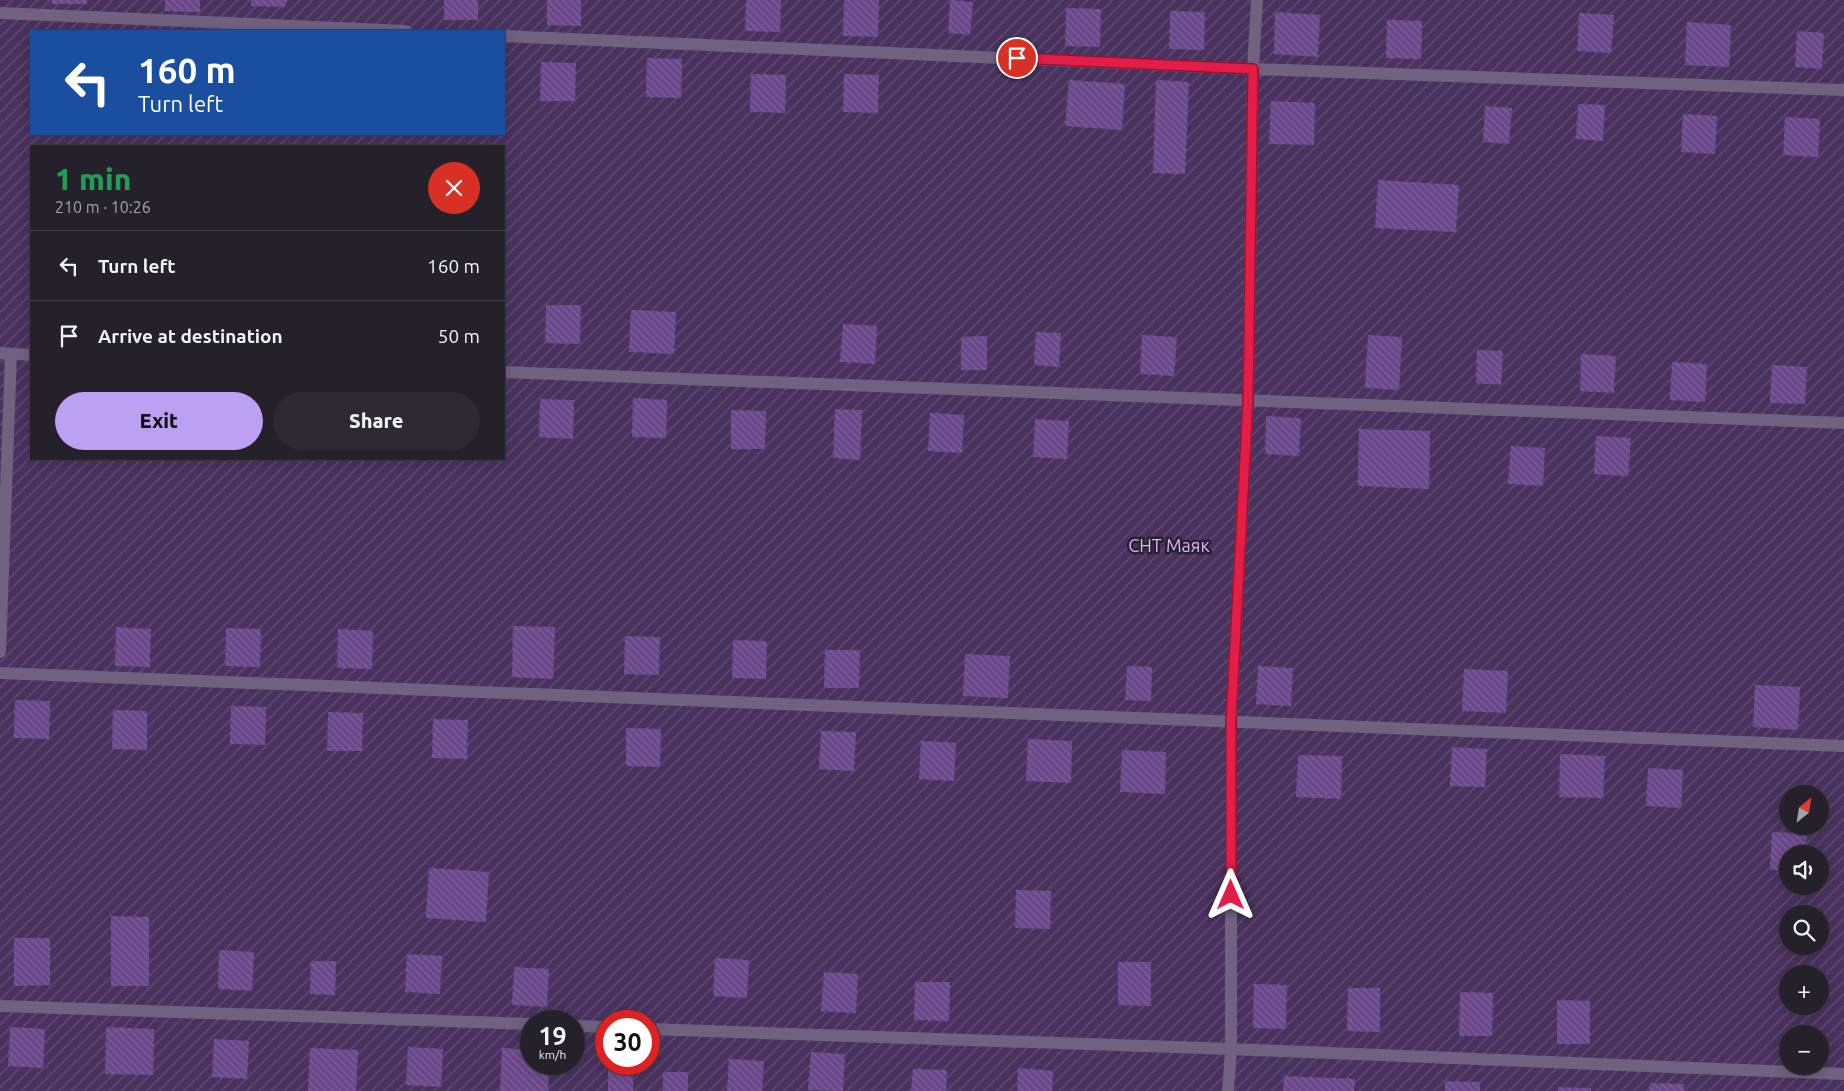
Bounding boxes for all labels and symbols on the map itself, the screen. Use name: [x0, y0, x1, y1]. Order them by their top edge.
pin: [996, 37, 1038, 79]
park label: СНТ Маяк: [1128, 535, 1210, 555]
north arrow: [1779, 785, 1829, 835]
position arrow: [1204, 868, 1256, 920]
speed limit sign: 30: [595, 1010, 660, 1075]

